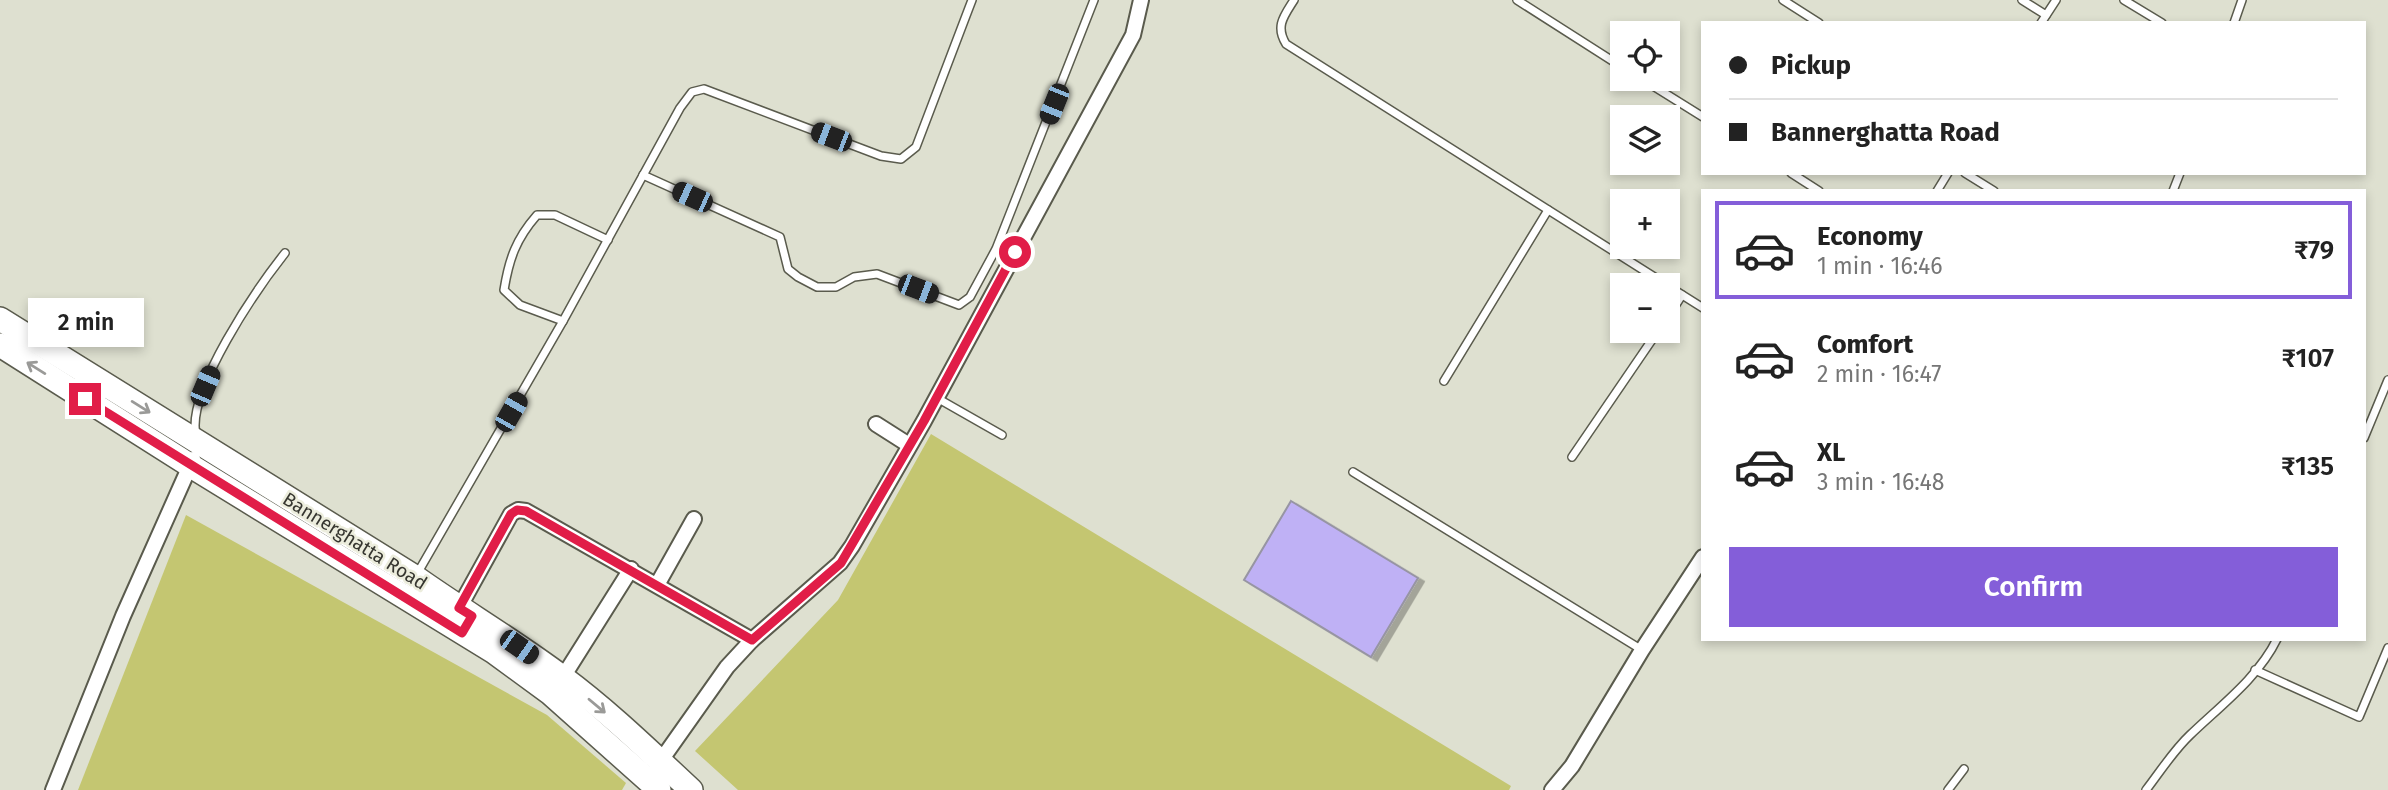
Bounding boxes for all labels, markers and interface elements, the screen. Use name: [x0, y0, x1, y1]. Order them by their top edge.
map controls: [1610, 21, 1680, 343]
button: locate: [1610, 21, 1680, 91]
text: Pickup: [1771, 50, 1851, 81]
car: [1037, 81, 1072, 127]
button: layers: [1610, 105, 1680, 175]
text: Bannerghatta Road: [1771, 117, 2000, 148]
car: [808, 120, 855, 154]
car: [669, 179, 716, 215]
button: +: [1610, 189, 1680, 259]
icon: car: [1733, 219, 1796, 282]
text: Economy: [1817, 221, 1923, 252]
text: ₹79: [2294, 235, 2334, 266]
route start: [999, 236, 1031, 268]
text: 1 min · 16:46: [1817, 252, 1943, 280]
car: [895, 272, 942, 306]
button: −: [1610, 273, 1680, 343]
callout: 2 min: [27, 298, 143, 346]
text: 2 min: [58, 308, 114, 336]
icon: car: [1733, 327, 1796, 390]
text: Comfort: [1817, 329, 1913, 360]
text: ₹107: [2282, 343, 2334, 374]
text: 2 min · 16:47: [1817, 360, 1941, 388]
one-way arrow: [27, 361, 46, 375]
car: [188, 363, 223, 409]
route end: [69, 383, 101, 415]
car: [492, 389, 531, 435]
one-way arrow: [131, 399, 150, 414]
icon: car: [1733, 435, 1796, 498]
text: XL: [1817, 437, 1845, 468]
text: ₹135: [2281, 451, 2334, 482]
text: 3 min · 16:48: [1817, 468, 1945, 496]
street label: Bannerghatta Road: [279, 487, 431, 595]
button: Confirm: [1729, 547, 2338, 627]
car: [496, 626, 543, 668]
one-way arrow: [588, 698, 606, 714]

